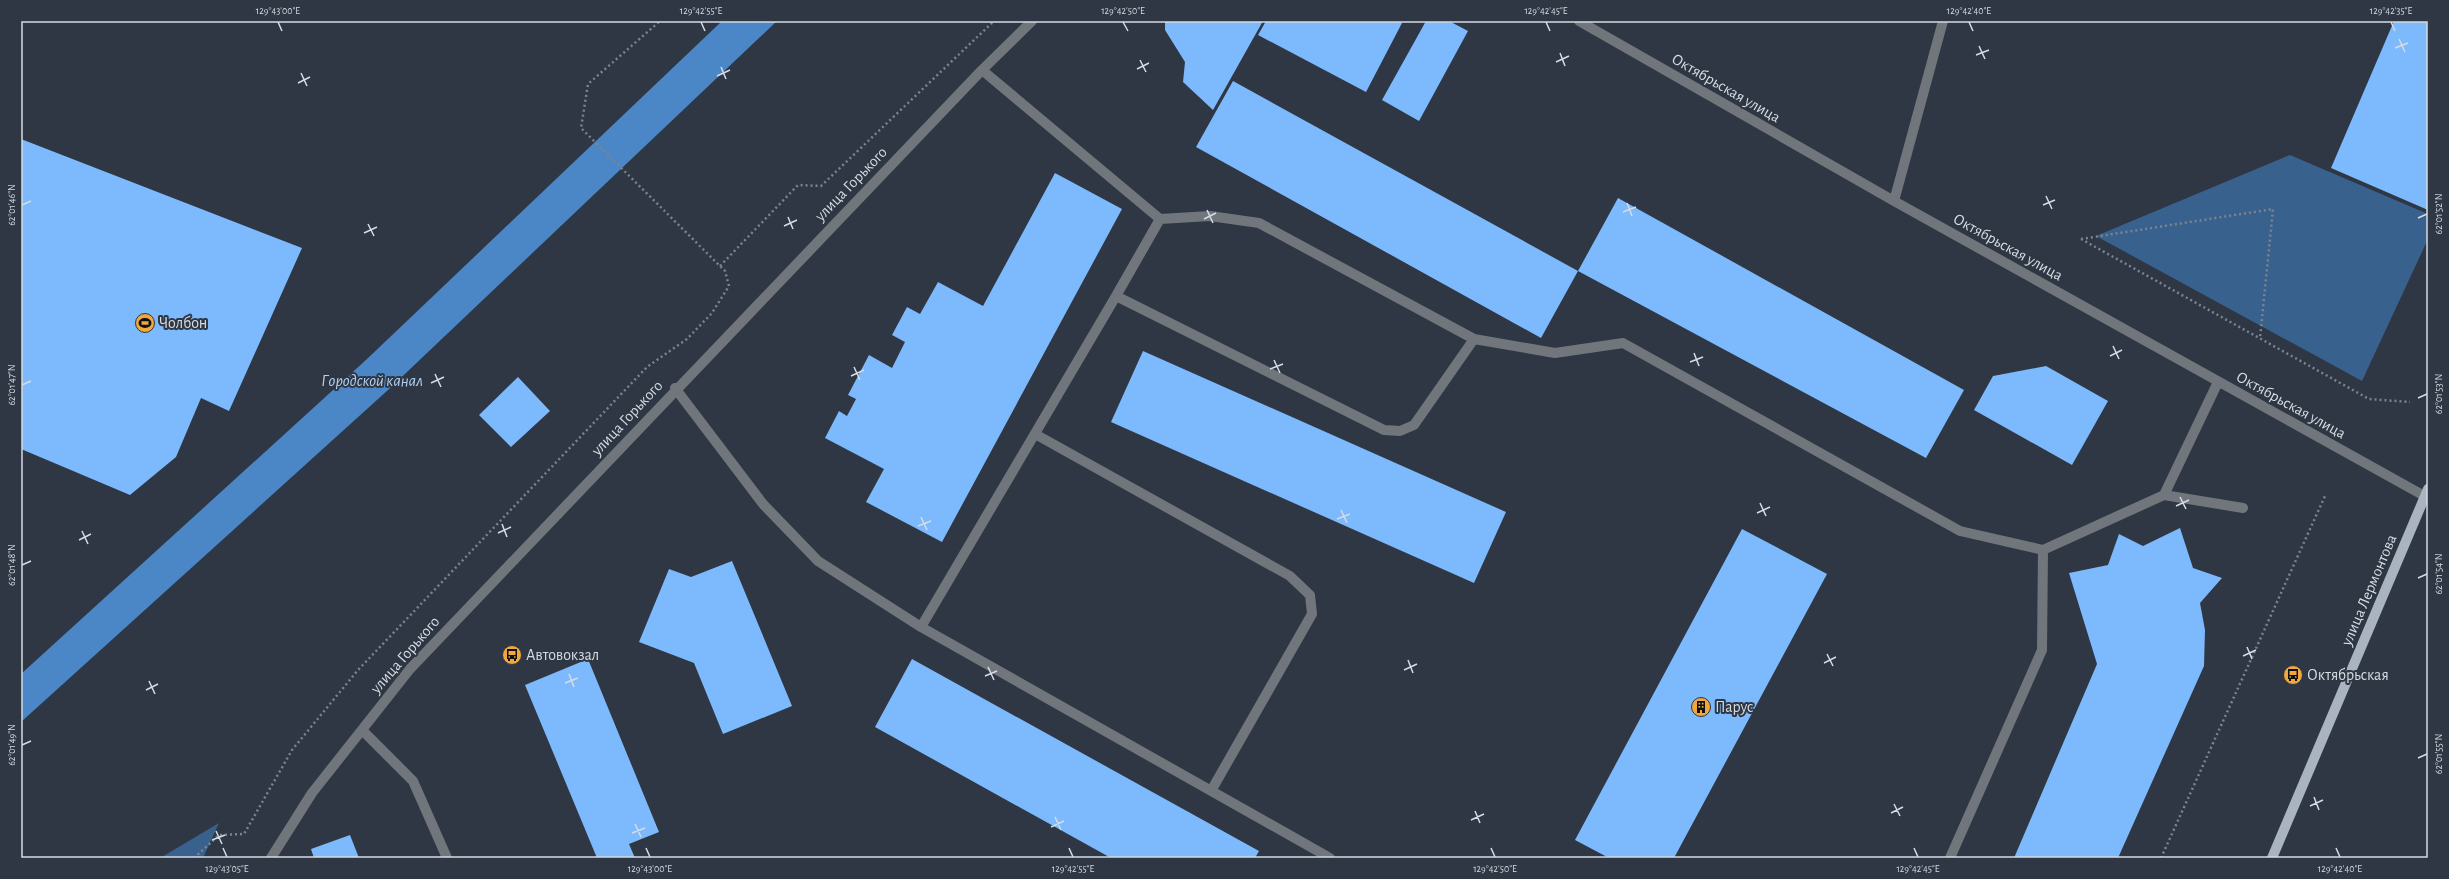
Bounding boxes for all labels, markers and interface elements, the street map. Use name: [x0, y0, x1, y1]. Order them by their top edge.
text: 129°43'00"E: [256, 6, 300, 16]
text: 129°42'55"E: [680, 6, 722, 16]
text: 129°42'50"E: [1101, 6, 1145, 16]
text: 129°42'45"E: [1524, 6, 1568, 16]
text: 129°42'40"E: [1947, 6, 1991, 16]
text: 129°42'35"E: [2370, 6, 2412, 16]
street label: Октябрьская улица: [1668, 50, 1783, 126]
street label: улица Горького: [811, 144, 891, 226]
text: 62°01'46"N: [7, 184, 17, 226]
text: 62°01'52"N: [2434, 194, 2444, 234]
street label: Октябрьская улица: [1950, 210, 2065, 285]
sports icon: Чолбон: [134, 312, 156, 334]
place label: Чолбон: [159, 315, 207, 331]
text: 62°01'47"N: [7, 364, 17, 406]
street label: Октябрьская улица: [2233, 368, 2348, 443]
water label: Городской канал: [321, 372, 423, 390]
text: 62°01'53"N: [2434, 374, 2444, 414]
street label: улица Горького: [588, 377, 667, 460]
street label: улица Лермонтова: [2338, 532, 2401, 649]
text: 62°01'48"N: [7, 544, 17, 586]
text: 62°01'54"N: [2434, 553, 2444, 595]
street label: улица Горького: [367, 613, 443, 698]
bus stop icon: Автовокзал: [501, 644, 523, 666]
place label: Автовокзал: [526, 647, 599, 663]
bus stop icon: Октябрьская: [2282, 664, 2304, 686]
place label: Октябрьская: [2307, 667, 2389, 683]
building icon: Парус: [1690, 696, 1712, 718]
place label: Парус: [1715, 699, 1754, 716]
text: 62°01'49"N: [7, 724, 17, 766]
text: 62°01'55"N: [2434, 734, 2444, 774]
text: 129°43'05"E: [205, 864, 249, 874]
text: 129°43'00"E: [628, 864, 672, 874]
text: 129°42'55"E: [1052, 864, 1094, 874]
text: 129°42'50"E: [1473, 864, 1517, 874]
text: 129°42'45"E: [1896, 864, 1940, 874]
text: 129°42'40"E: [2318, 864, 2362, 874]

